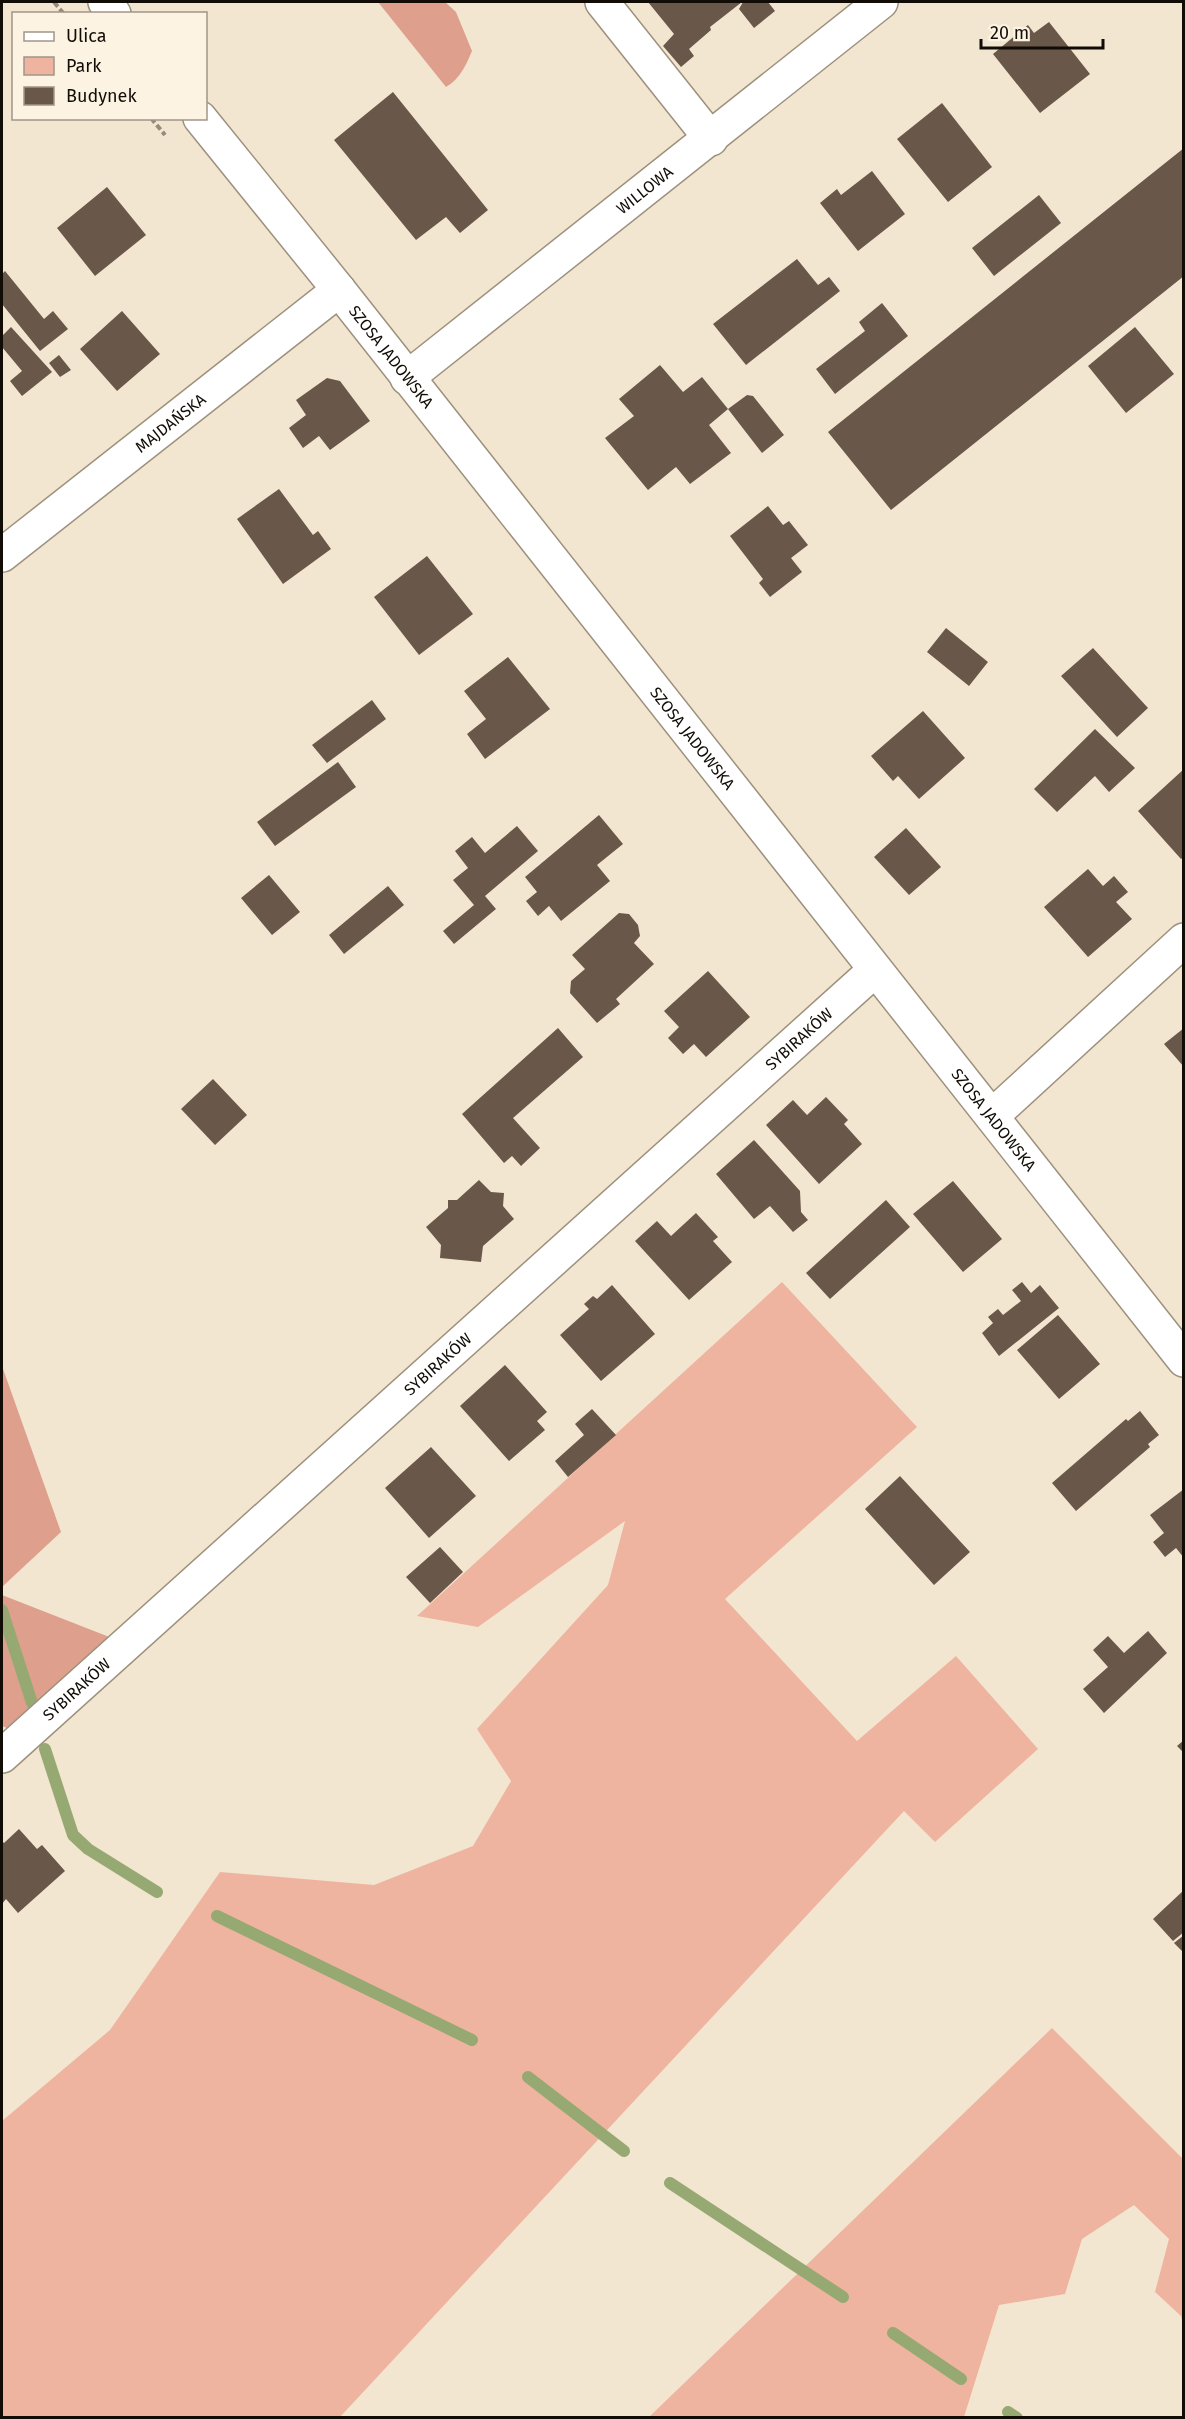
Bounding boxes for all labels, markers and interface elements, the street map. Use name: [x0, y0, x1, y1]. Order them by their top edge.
legend: [12, 12, 207, 120]
scale bar: [981, 12, 1102, 50]
text: 20 m: [990, 22, 1029, 44]
text: Ulica: [66, 25, 106, 47]
text: Park: [66, 55, 102, 77]
text: Budynek: [66, 85, 137, 107]
street label: WILLOWA: [612, 161, 677, 218]
street label: SZOSA JADOWSKA: [345, 301, 438, 412]
street label: MAJDAŃSKA: [131, 389, 210, 456]
street label: SZOSA JADOWSKA: [646, 683, 740, 794]
street label: SYBIRAKÓW: [761, 1004, 836, 1074]
street label: SZOSA JADOWSKA: [948, 1064, 1041, 1175]
street label: SYBIRAKÓW: [400, 1329, 475, 1399]
street label: SYBIRAKÓW: [39, 1654, 114, 1724]

